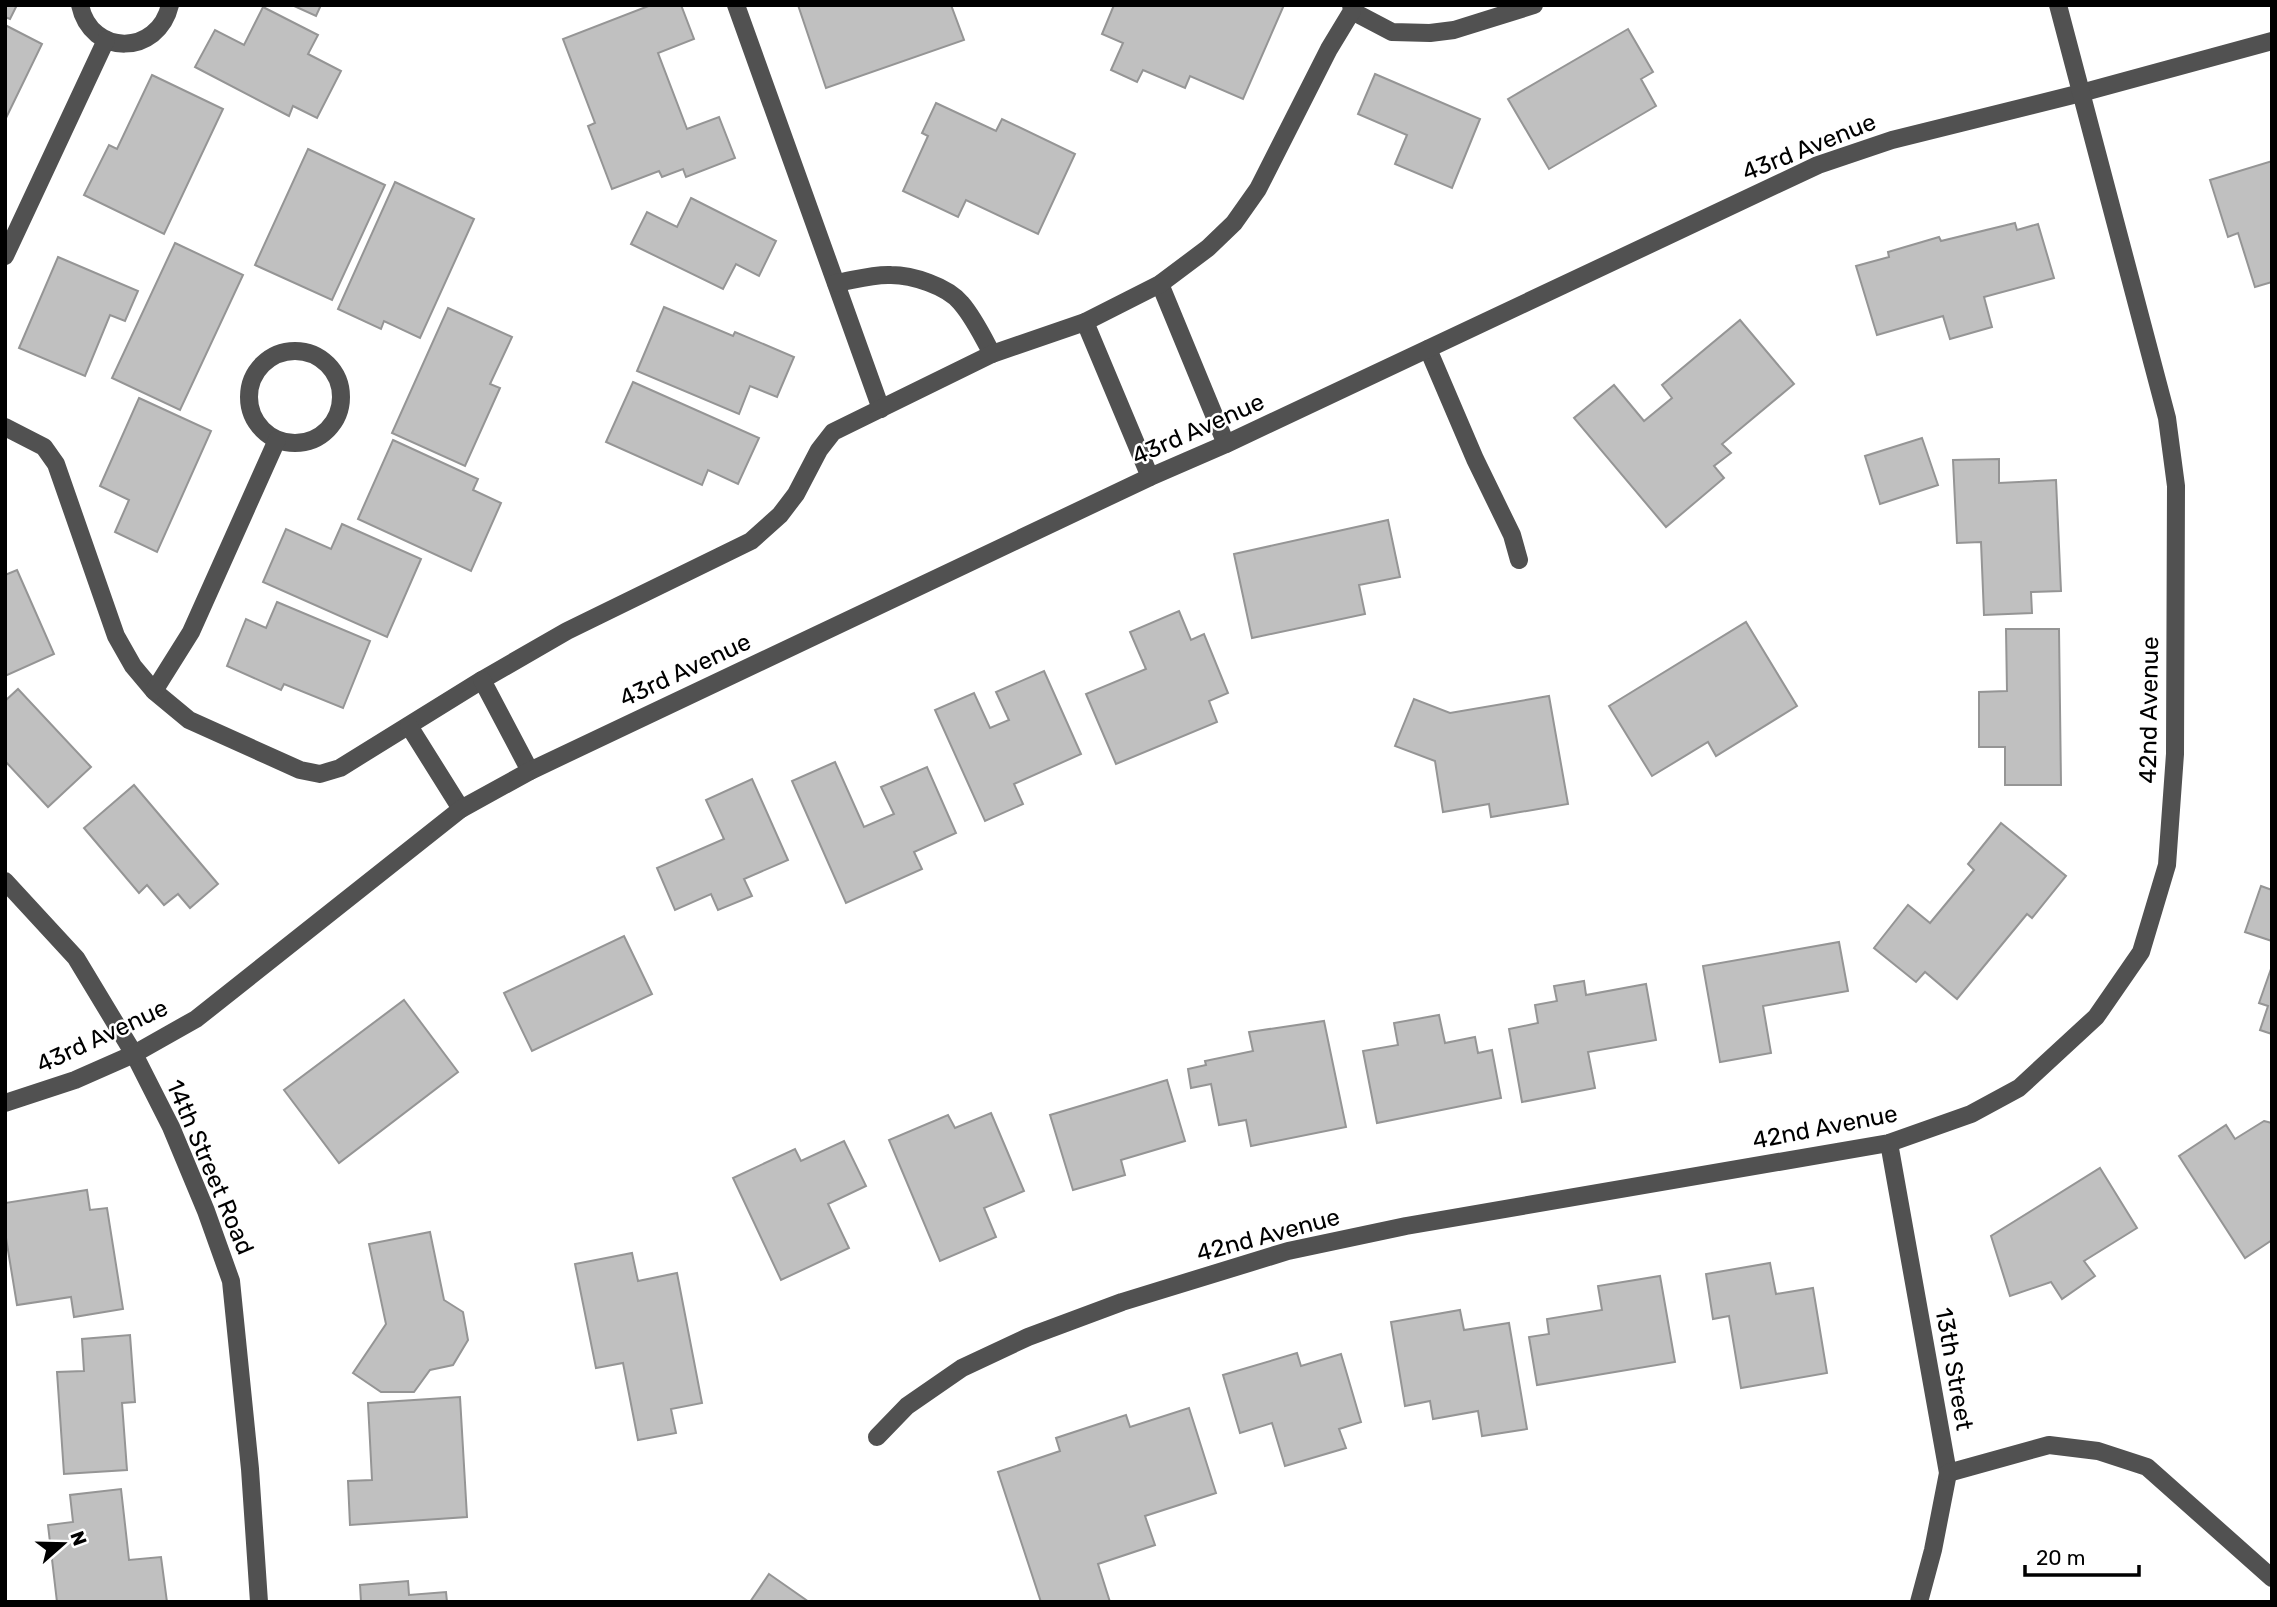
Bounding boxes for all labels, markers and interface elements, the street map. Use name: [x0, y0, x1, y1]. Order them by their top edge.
street label: 43rd Avenue: [1738, 107, 1880, 187]
street label: 43rd Avenue: [1128, 387, 1268, 471]
street label: 43rd Avenue: [615, 627, 755, 713]
street label: 42nd Avenue: [2134, 636, 2164, 784]
street label: 43rd Avenue: [32, 993, 172, 1079]
street label: 14th Street Road: [161, 1075, 259, 1259]
street label: 42nd Avenue: [1750, 1099, 1900, 1155]
street label: 42nd Avenue: [1193, 1202, 1343, 1268]
street label: 13th Street: [1929, 1306, 1979, 1432]
north arrow: [28, 1509, 98, 1579]
text: N: [65, 1528, 92, 1549]
scale bar: [2025, 1534, 2139, 1578]
text: 20 m: [2036, 1545, 2085, 1570]

